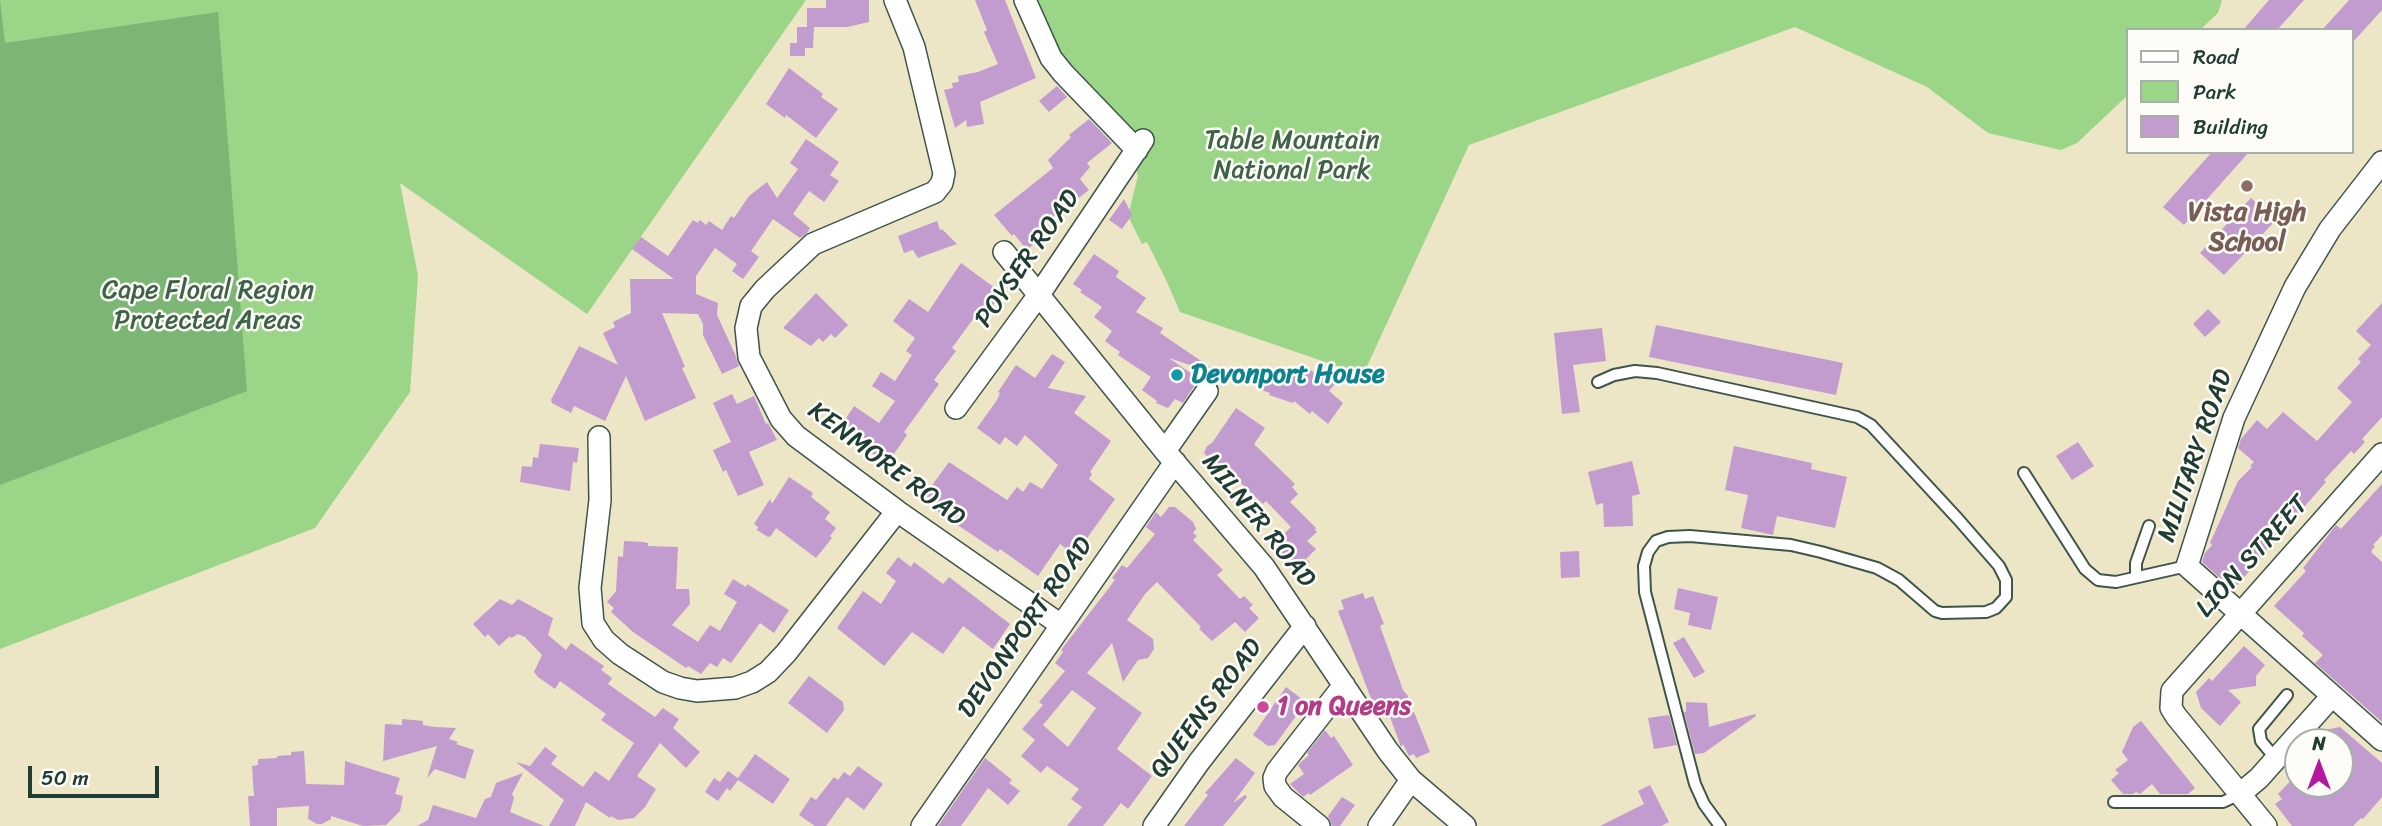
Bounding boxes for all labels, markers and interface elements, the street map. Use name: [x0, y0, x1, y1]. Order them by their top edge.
legend: [2126, 28, 2354, 154]
text: Road: [2193, 38, 2238, 76]
text: Park: [2193, 73, 2236, 111]
text: Building: [2193, 108, 2268, 146]
park label: Table Mountain National Park: [1204, 125, 1380, 186]
marker: Vista High School: [2239, 178, 2255, 194]
street label: POYSER ROAD: [969, 184, 1087, 334]
place label: Vista High School: [2188, 197, 2306, 258]
park label: Cape Floral Region Protected Areas: [102, 275, 314, 336]
place label: Devonport House: [1191, 359, 1385, 391]
street label: MILITARY ROAD: [2152, 366, 2240, 546]
marker: Devonport House: [1169, 367, 1185, 383]
street label: KENMORE ROAD: [801, 396, 971, 534]
street label: MILNER ROAD: [1194, 448, 1322, 594]
street label: LION STREET: [2190, 490, 2316, 624]
street label: DEVONPORT ROAD: [952, 532, 1100, 724]
street label: QUEENS ROAD: [1144, 633, 1270, 785]
place label: 1 on Queens: [1277, 691, 1412, 723]
marker: 1 on Queens: [1255, 699, 1271, 715]
text: N: [2312, 727, 2326, 760]
north arrow: [2284, 728, 2354, 798]
scale bar: [32, 752, 163, 796]
text: 50 m: [41, 759, 89, 797]

